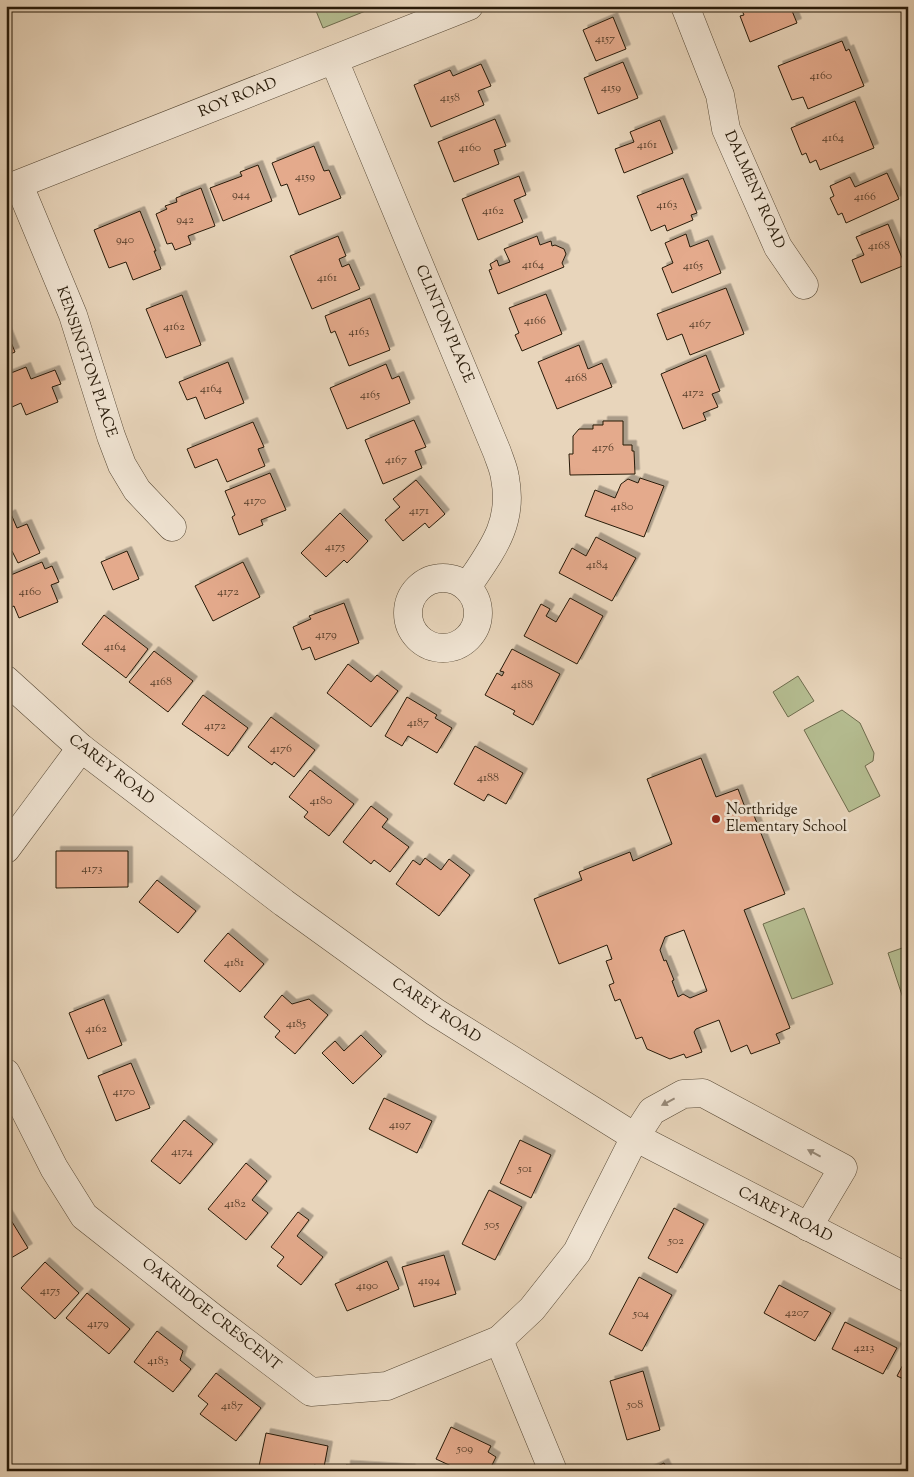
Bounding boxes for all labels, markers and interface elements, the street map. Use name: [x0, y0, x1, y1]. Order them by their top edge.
house number: 4157: [595, 30, 615, 48]
house number: 4160: [810, 67, 832, 85]
street label: ROY ROAD: [196, 73, 281, 123]
house number: 4159: [601, 79, 621, 97]
house number: 4158: [440, 89, 460, 107]
street label: DALMENY ROAD: [718, 127, 790, 253]
house number: 4164: [822, 129, 844, 147]
house number: 4161: [637, 136, 657, 154]
house number: 4160: [459, 139, 481, 157]
house number: 4159: [295, 168, 315, 186]
house number: 944: [232, 186, 250, 204]
house number: 4166: [854, 188, 876, 206]
house number: 4163: [657, 196, 678, 214]
house number: 4162: [482, 202, 504, 220]
house number: 942: [176, 211, 194, 229]
house number: 940: [116, 231, 134, 249]
house number: 4168: [868, 237, 890, 255]
house number: 4164: [522, 256, 544, 274]
house number: 4165: [683, 257, 703, 275]
street label: CLINTON PLACE: [410, 262, 478, 386]
house number: 4161: [317, 269, 337, 287]
street label: KENSINGTON PLACE: [50, 284, 122, 440]
house number: 4166: [524, 312, 546, 330]
house number: 4167: [689, 315, 711, 333]
house number: 4162: [163, 318, 185, 336]
house number: 4163: [349, 323, 370, 341]
house number: 4168: [565, 369, 587, 387]
house number: 4164: [200, 380, 222, 398]
house number: 4172: [682, 384, 704, 402]
house number: 4165: [360, 386, 380, 404]
house number: 4176: [592, 439, 614, 457]
house number: 4167: [385, 451, 407, 469]
house number: 4170: [244, 492, 266, 510]
house number: 4180: [611, 498, 633, 516]
house number: 4171: [409, 502, 429, 520]
house number: 4175: [325, 538, 345, 556]
house number: 4184: [586, 556, 608, 574]
house number: 4160: [19, 583, 41, 601]
house number: 4172: [217, 583, 239, 601]
house number: 4179: [315, 626, 337, 644]
house number: 4164: [104, 638, 126, 656]
house number: 4168: [150, 673, 172, 691]
house number: 4188: [511, 676, 533, 694]
house number: 4187: [407, 714, 429, 732]
house number: 4172: [204, 717, 226, 735]
street label: CAREY ROAD: [64, 730, 158, 810]
house number: 4176: [270, 740, 292, 758]
house number: 4188: [477, 769, 499, 787]
house number: 4180: [310, 792, 332, 810]
place label: Northridge Elementary School: [726, 800, 847, 838]
marker: Northridge Elementary School: [710, 813, 722, 825]
house number: 4173: [82, 860, 103, 878]
house number: 4181: [224, 954, 244, 972]
street label: CAREY ROAD: [387, 973, 485, 1049]
house number: 4185: [286, 1015, 306, 1033]
house number: 4162: [85, 1020, 107, 1038]
house number: 4170: [113, 1083, 135, 1101]
one-way arrow: [661, 1098, 676, 1106]
house number: 4197: [389, 1116, 411, 1134]
house number: 4174: [171, 1143, 193, 1161]
one-way arrow: [807, 1149, 821, 1157]
house number: 501: [517, 1160, 532, 1178]
street label: CAREY ROAD: [734, 1182, 836, 1248]
house number: 4182: [224, 1195, 246, 1213]
house number: 505: [484, 1216, 499, 1234]
house number: 502: [667, 1232, 684, 1250]
street label: OAKRIDGE CRESCENT: [137, 1254, 285, 1376]
house number: 4194: [418, 1272, 440, 1290]
house number: 4190: [356, 1277, 378, 1295]
house number: 4175: [40, 1282, 60, 1300]
house number: 4207: [785, 1304, 809, 1322]
house number: 504: [632, 1305, 649, 1323]
house number: 4179: [87, 1315, 109, 1333]
house number: 4213: [854, 1339, 874, 1357]
house number: 4183: [148, 1352, 169, 1370]
house number: 508: [626, 1396, 643, 1414]
house number: 4187: [221, 1397, 243, 1415]
house number: 509: [456, 1440, 473, 1458]

